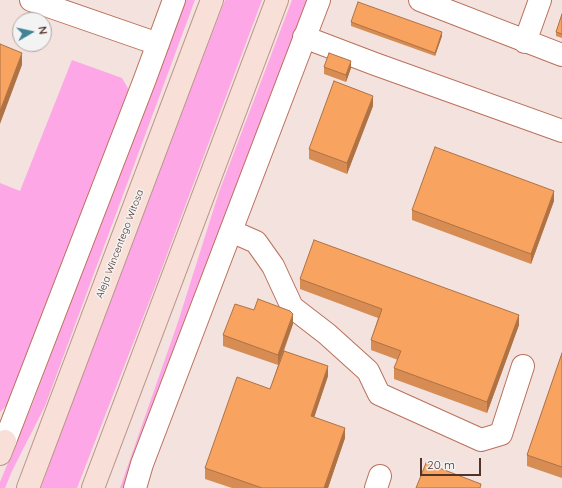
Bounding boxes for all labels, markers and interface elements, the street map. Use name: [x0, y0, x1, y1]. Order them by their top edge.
north arrow: [12, 12, 52, 52]
text: N: [35, 25, 50, 35]
street label: Aleja Wincentego Witosa: [94, 188, 146, 300]
scale bar: [422, 450, 483, 476]
text: 20 m: [427, 457, 455, 472]

